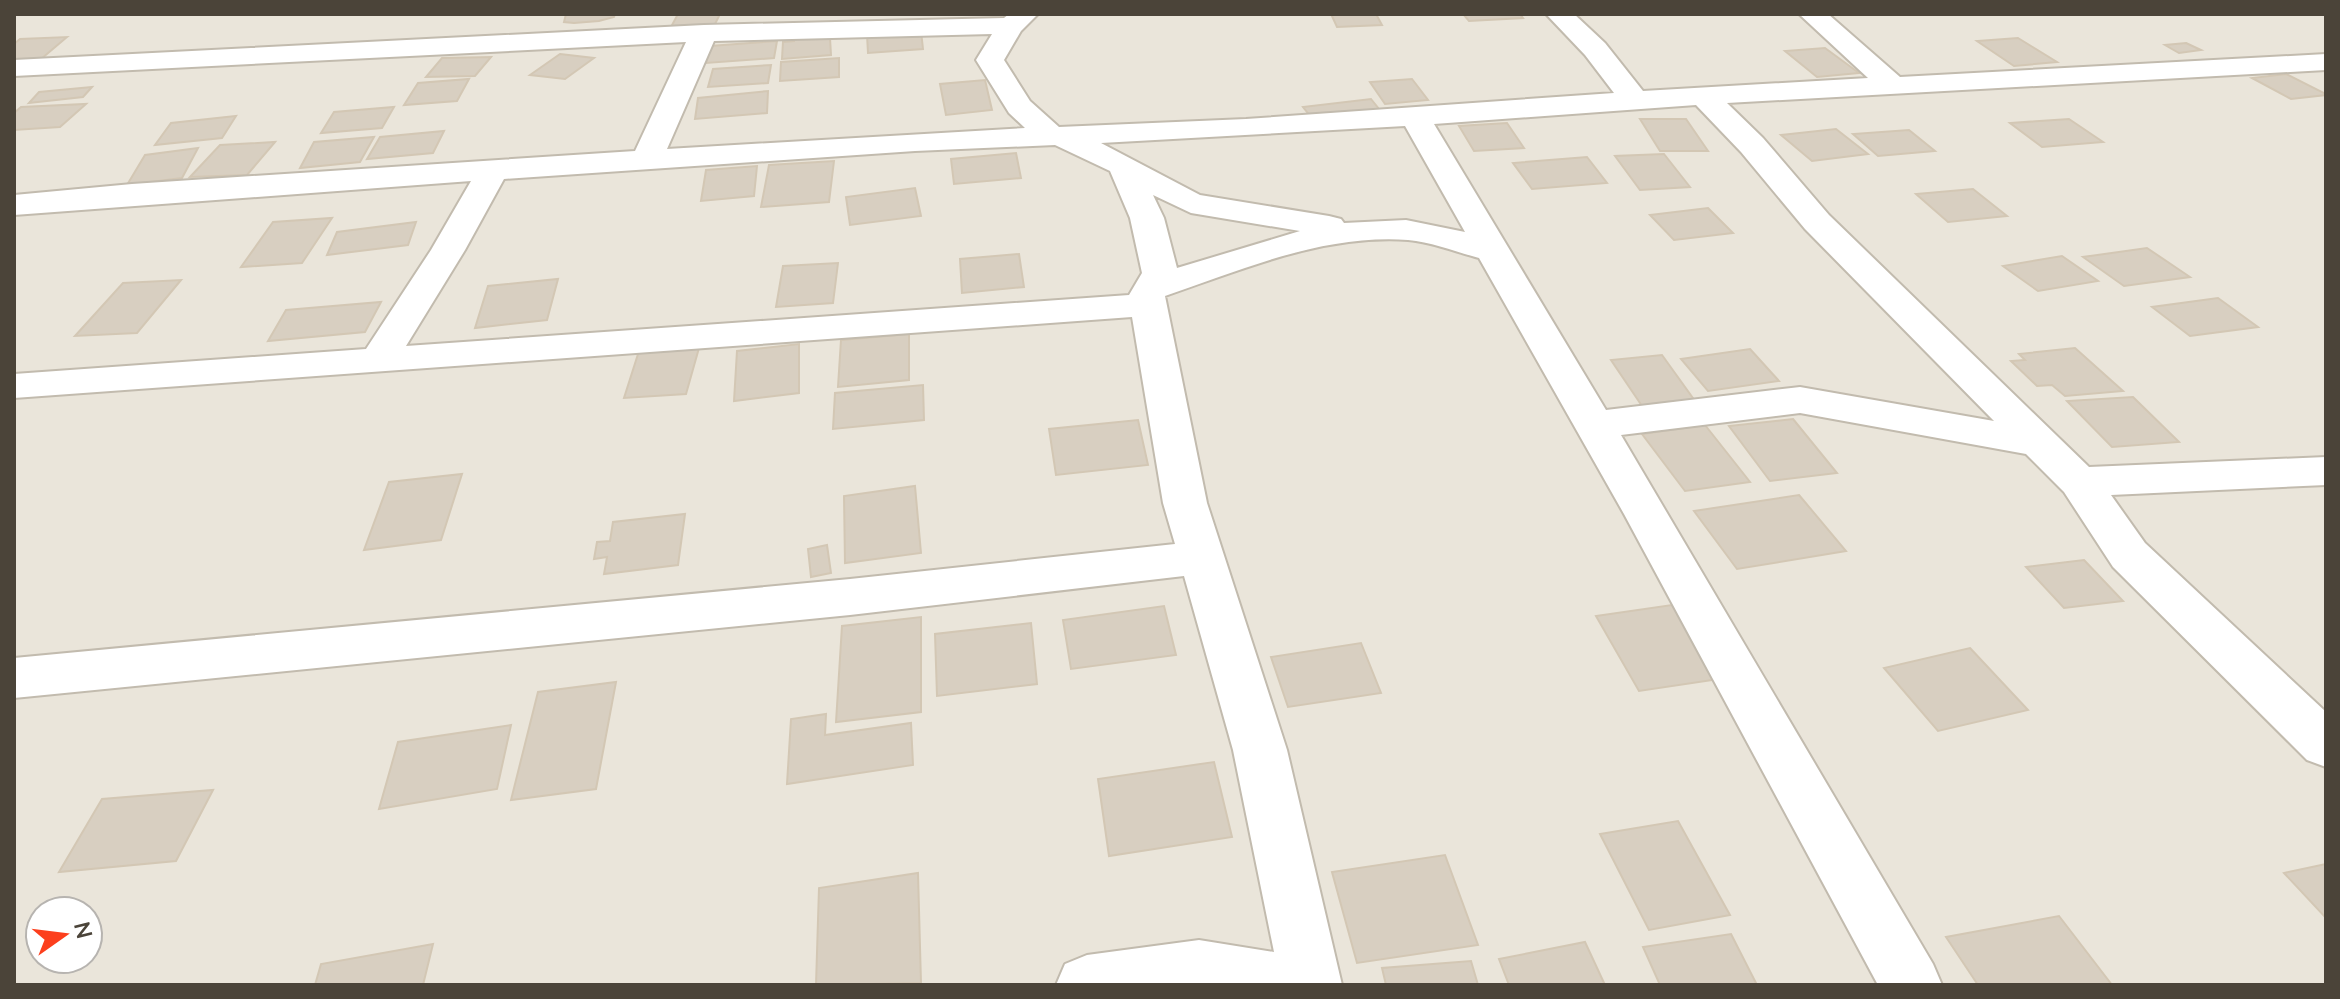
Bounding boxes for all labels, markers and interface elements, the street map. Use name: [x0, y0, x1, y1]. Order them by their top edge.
north arrow: [24, 895, 104, 975]
text: N: [66, 919, 99, 942]

